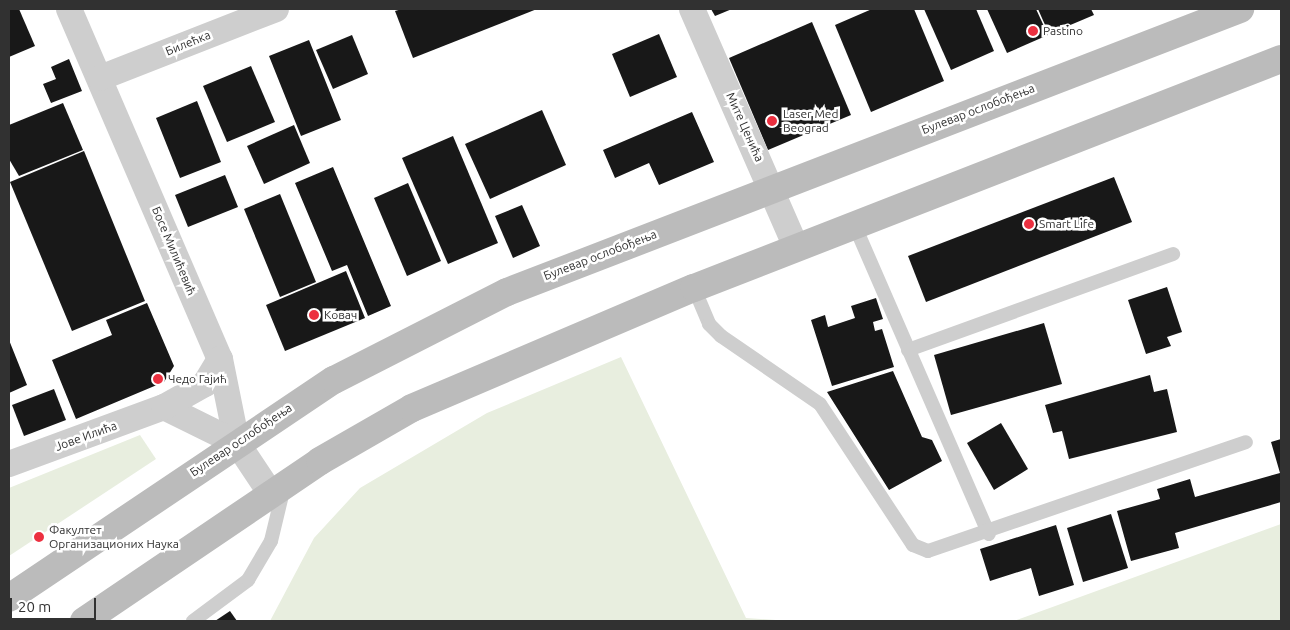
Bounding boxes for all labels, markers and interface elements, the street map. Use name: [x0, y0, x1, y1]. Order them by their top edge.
place label: Pastino: [1043, 24, 1083, 38]
marker: Pastino: [1027, 25, 1039, 37]
street label: Билећка: [163, 27, 213, 59]
street label: Булевар ослобођења: [919, 81, 1037, 137]
street label: Мите Ценића: [723, 90, 767, 164]
place label: Laser Med Beograd: [783, 107, 838, 135]
marker: Laser Med Beograd: [765, 114, 779, 128]
street label: Босе Милићевић: [149, 204, 199, 298]
place label: Smart Life: [1039, 217, 1094, 231]
marker: Smart Life: [1023, 218, 1035, 230]
street label: Булевар ослобођења: [541, 227, 659, 283]
place label: Ковач: [324, 308, 357, 322]
marker: Ковач: [308, 309, 320, 321]
place label: Чедо Гајић: [168, 372, 227, 386]
marker: Чедо Гајић: [152, 373, 164, 385]
street label: Булевар ослобођења: [187, 401, 295, 479]
street label: Јове Илића: [53, 418, 119, 454]
place label: Факултет Организационих Наука: [49, 523, 179, 551]
marker: Факултет Организационих Наука: [33, 531, 45, 543]
scale bar: [12, 588, 99, 620]
text: 20 m: [18, 598, 51, 615]

